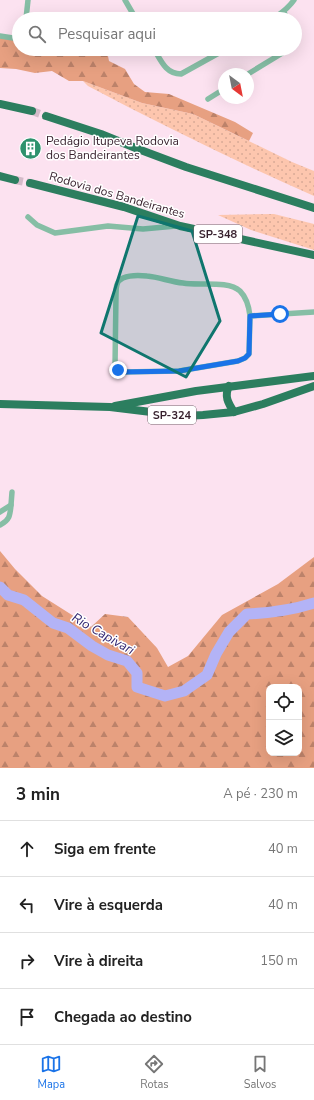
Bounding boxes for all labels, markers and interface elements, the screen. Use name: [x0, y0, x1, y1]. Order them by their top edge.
search box: [12, 12, 302, 56]
icon: search: [26, 23, 48, 45]
text: Pesquisar aqui: [58, 24, 156, 44]
north arrow: [218, 68, 254, 104]
place label: Pedágio Itupeva Rodovia dos Bandeirantes: [46, 133, 179, 163]
building icon: Pedágio Itupeva Rodovia dos Bandeirantes: [18, 135, 44, 161]
street label: Rodovia dos Bandeirantes: [47, 168, 187, 222]
road number: SP-348: [194, 225, 242, 243]
route start: [271, 305, 289, 323]
route end: [109, 361, 127, 379]
road number: SP-324: [148, 406, 196, 424]
water label: Rio Capivari: [68, 609, 138, 660]
map controls: [266, 684, 302, 756]
button: locate: [266, 684, 302, 720]
button: layers: [266, 720, 302, 756]
text: 3 min: [16, 783, 60, 806]
text: A pé · 230 m: [223, 785, 298, 803]
icon: ahead: [16, 838, 38, 860]
text: Siga em frente: [54, 839, 156, 859]
text: 40 m: [268, 840, 298, 858]
icon: left: [16, 894, 38, 916]
text: Vire à esquerda: [54, 895, 163, 915]
text: 40 m: [268, 896, 298, 914]
icon: right: [16, 950, 38, 972]
text: Vire à direita: [54, 951, 143, 971]
text: 150 m: [260, 952, 298, 970]
icon: arrive: [16, 1006, 38, 1028]
text: Chegada ao destino: [54, 1007, 192, 1027]
tab: Mapa: [38, 1053, 65, 1092]
tab: Rotas: [140, 1053, 169, 1092]
tab: Salvos: [244, 1053, 276, 1092]

